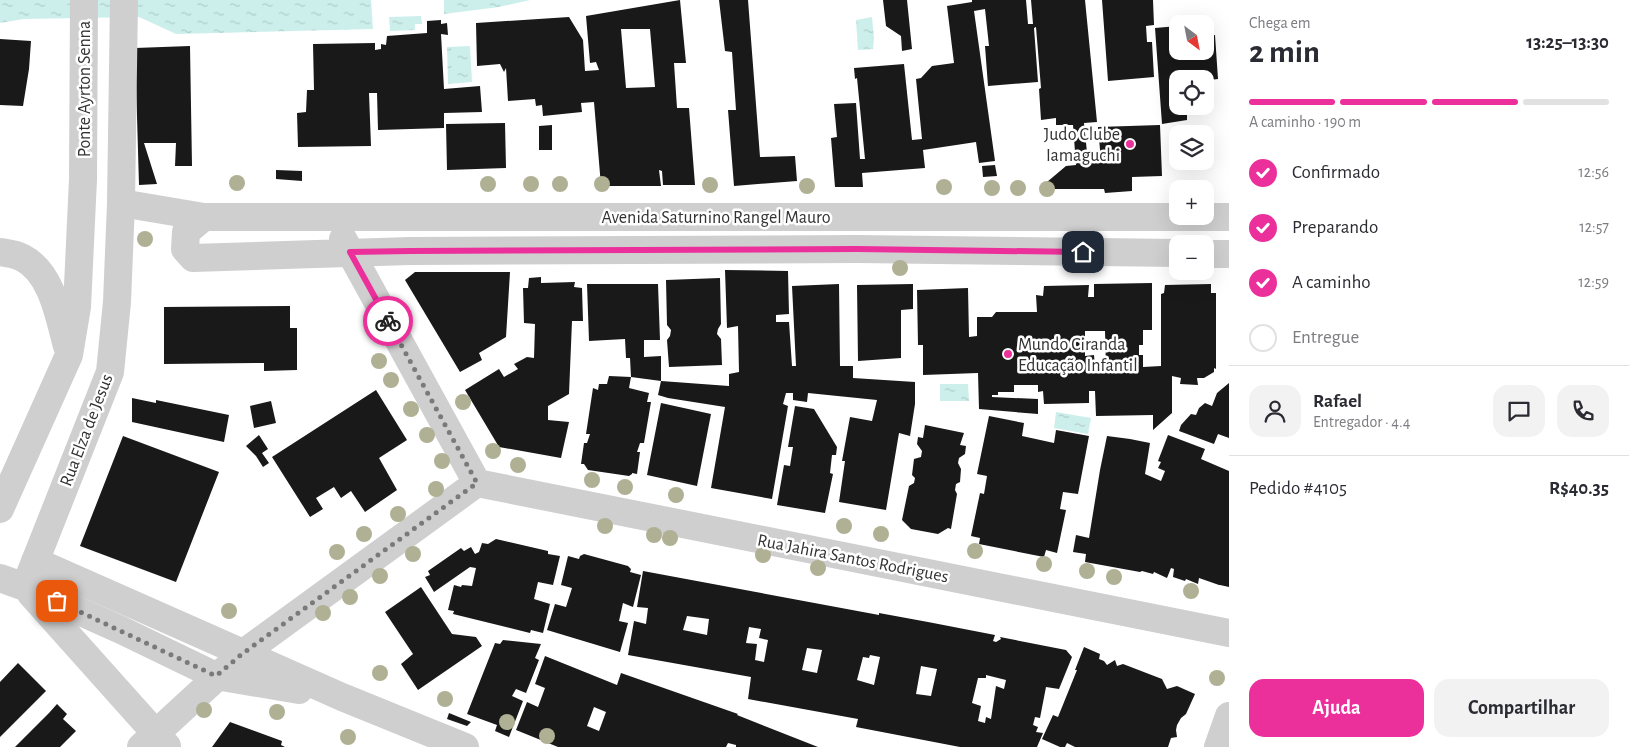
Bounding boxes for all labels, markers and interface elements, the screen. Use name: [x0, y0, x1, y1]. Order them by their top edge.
north arrow: [1169, 15, 1214, 60]
map controls: [1169, 15, 1214, 280]
text: Chega em: [1249, 15, 1311, 31]
street label: Ponte Ayrton Senna: [76, 21, 94, 157]
text: 13:25–13:30: [1526, 33, 1609, 52]
text: 2 min: [1249, 36, 1320, 68]
button: locate: [1169, 70, 1214, 115]
text: A caminho · 190 m: [1249, 114, 1361, 130]
button: layers: [1169, 125, 1214, 170]
place label: Judo Clube Iamaguchi: [1044, 126, 1120, 165]
marker: Judo Clube Iamaguchi: [1124, 138, 1136, 150]
icon: check: [1249, 159, 1277, 187]
text: Confirmado: [1292, 163, 1380, 182]
text: 12:56: [1578, 164, 1609, 180]
button: +: [1169, 180, 1214, 225]
street label: Avenida Saturnino Rangel Mauro: [601, 209, 831, 227]
icon: check: [1249, 214, 1277, 242]
text: Preparando: [1292, 218, 1378, 237]
text: 12:57: [1579, 219, 1609, 235]
pin: [1062, 231, 1104, 273]
button: −: [1169, 235, 1214, 280]
icon: home: [1069, 238, 1097, 266]
icon: check: [1249, 269, 1277, 297]
text: A caminho: [1292, 273, 1371, 292]
text: 12:59: [1578, 274, 1609, 290]
courier: [363, 296, 413, 346]
icon: bike: [374, 307, 402, 335]
text: Entregue: [1292, 328, 1359, 347]
place label: Mundo Ciranda Educação Infantil: [1018, 336, 1138, 375]
marker: Mundo Ciranda Educação Infantil: [1002, 348, 1014, 360]
street label: Rua Elza de Jesus: [57, 372, 117, 489]
button: person: [1249, 385, 1301, 437]
button: chat: [1493, 385, 1545, 437]
button: phone: [1557, 385, 1609, 437]
text: Rafael: [1313, 392, 1362, 411]
text: Entregador · 4.4: [1313, 414, 1410, 430]
text: Pedido #4105: [1249, 479, 1347, 498]
text: R$40.35: [1549, 479, 1609, 498]
street label: Rua Jahira Santos Rodrigues: [756, 532, 950, 586]
pin: [36, 580, 78, 622]
icon: bag: [43, 587, 71, 615]
button: Ajuda: [1249, 679, 1424, 737]
button: Compartilhar: [1434, 679, 1609, 737]

